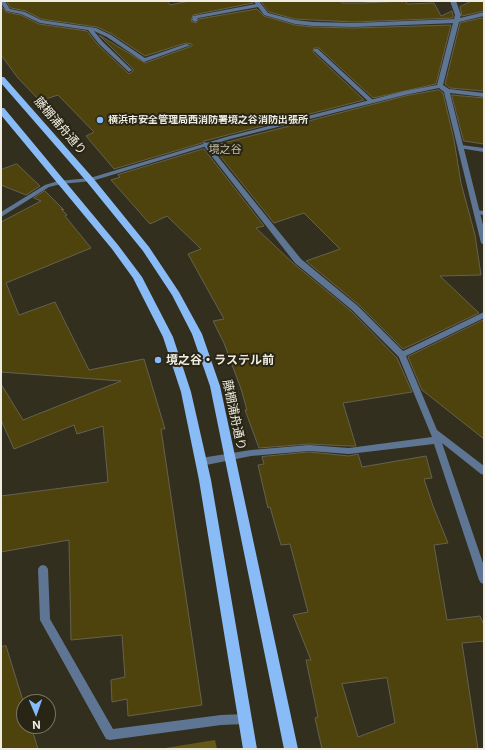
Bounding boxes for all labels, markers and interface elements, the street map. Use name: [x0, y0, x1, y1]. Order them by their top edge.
street label: 藤棚浦舟通り: [31, 94, 89, 158]
place label: 横浜市安全管理局西消防署境之谷消防出張所: [108, 114, 308, 126]
marker: 横浜市安全管理局西消防署境之谷消防出張所: [95, 115, 105, 125]
district label: 境之谷: [209, 143, 241, 157]
place label: 境之谷・ラステル前: [166, 353, 274, 367]
marker: 境之谷・ラステル前: [153, 355, 163, 365]
street label: 藤棚浦舟通り: [219, 378, 249, 452]
north arrow: [16, 694, 56, 734]
text: N: [32, 718, 41, 732]

